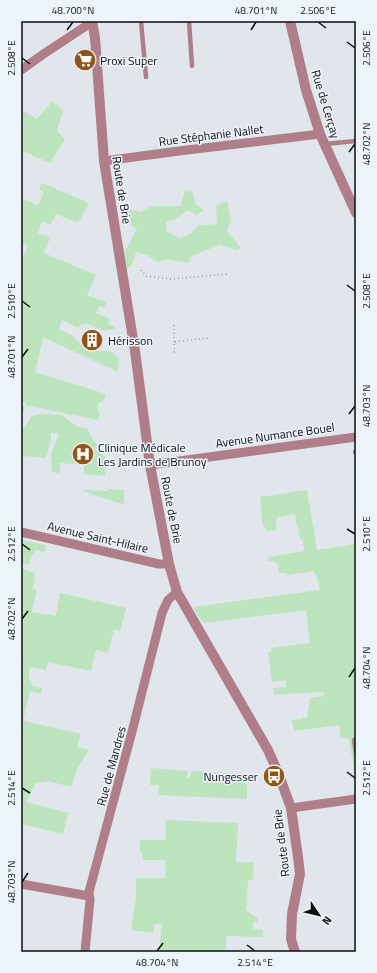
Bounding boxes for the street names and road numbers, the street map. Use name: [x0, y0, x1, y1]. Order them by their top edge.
street label: Rue de Cerçay: [307, 67, 346, 141]
street label: Rue Stéphanie Nallet: [157, 119, 265, 151]
street label: Route de Brie: [107, 155, 137, 225]
street label: Avenue Numance Bouel: [214, 417, 336, 453]
street label: Route de Brie: [156, 475, 188, 545]
street label: Avenue Saint-Hilaire: [46, 516, 150, 558]
street label: Rue de Mandres: [91, 724, 131, 808]
street label: Route de Brie: [267, 808, 295, 878]

